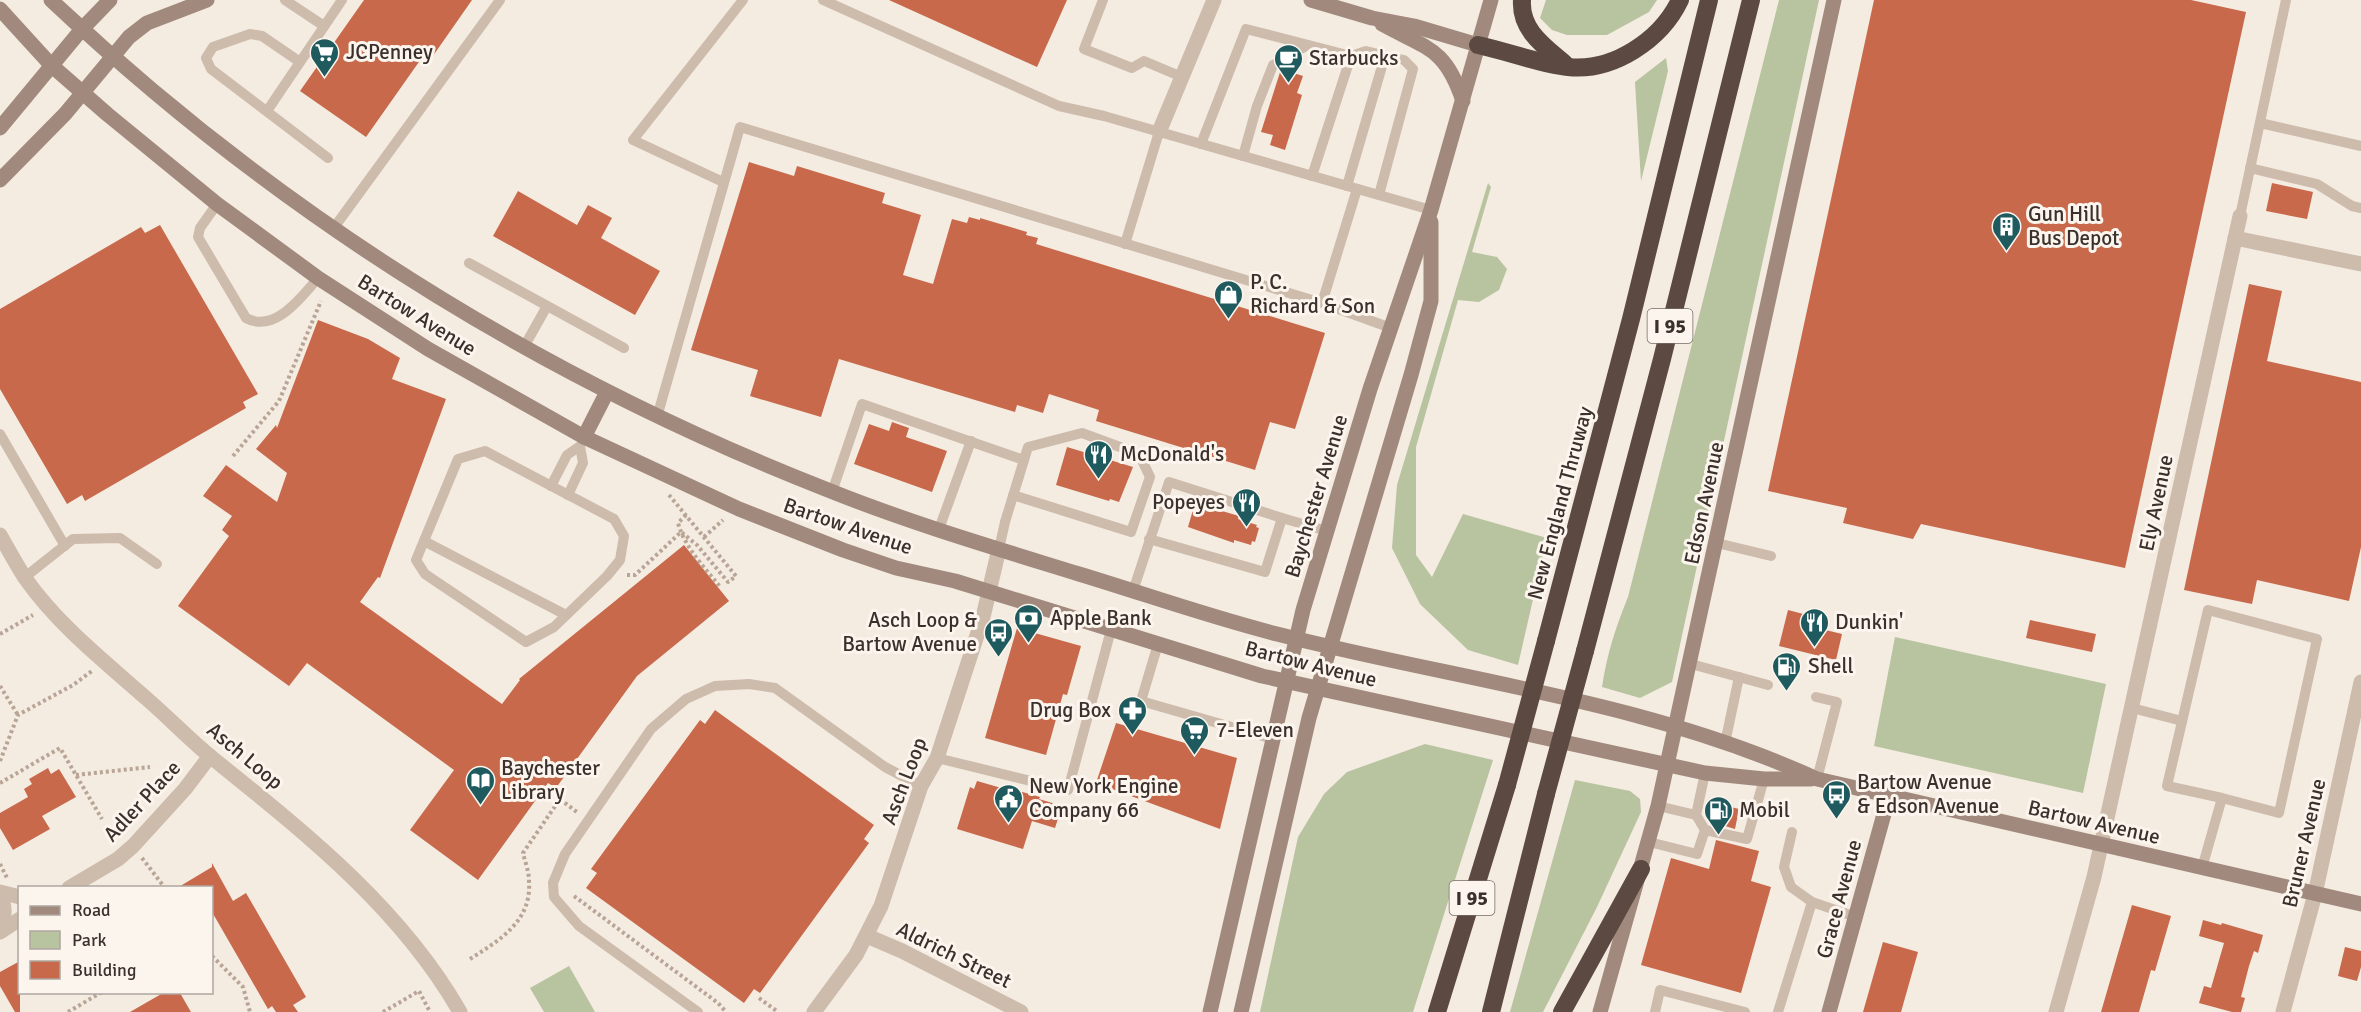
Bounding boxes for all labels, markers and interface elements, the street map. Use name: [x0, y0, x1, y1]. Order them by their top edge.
supermarket icon: JCPenney: [309, 36, 341, 78]
place label: JCPenney: [346, 39, 433, 65]
cafe icon: Starbucks: [1272, 42, 1304, 84]
place label: Starbucks: [1309, 45, 1399, 71]
place label: Gun Hill Bus Depot: [2028, 201, 2119, 251]
building icon: Gun Hill Bus Depot: [1991, 210, 2023, 252]
street label: Bartow Avenue: [353, 268, 481, 362]
place label: P. C. Richard & Son: [1250, 269, 1375, 319]
shop icon: P. C. Richard & Son: [1213, 278, 1245, 320]
road number: I 95: [1648, 309, 1692, 343]
street label: New England Thruway: [1522, 403, 1598, 602]
street label: Baychester Avenue: [1279, 411, 1353, 581]
restaurant icon: McDonald's: [1083, 438, 1115, 480]
street label: Edson Avenue: [1678, 439, 1730, 567]
place label: McDonald's: [1120, 441, 1224, 467]
street label: Ely Avenue: [2133, 452, 2179, 554]
restaurant icon: Popeyes: [1230, 486, 1262, 528]
place label: Popeyes: [1152, 489, 1225, 515]
street label: Bartow Avenue: [780, 492, 916, 560]
bank icon: Apple Bank: [1013, 602, 1045, 644]
place label: Apple Bank: [1050, 605, 1152, 631]
restaurant icon: Dunkin': [1798, 606, 1830, 648]
place label: Asch Loop & Bartow Avenue: [842, 607, 977, 657]
place label: Dunkin': [1835, 609, 1903, 635]
bus stop icon: Asch Loop & Bartow Avenue: [982, 616, 1014, 658]
street label: Bartow Avenue: [1242, 635, 1380, 693]
fuel station icon: Shell: [1771, 650, 1803, 692]
place label: Shell: [1808, 653, 1854, 679]
pharmacy icon: Drug Box: [1116, 694, 1148, 736]
place label: Drug Box: [1030, 697, 1111, 723]
supermarket icon: 7-Eleven: [1179, 714, 1211, 756]
street label: Asch Loop: [202, 717, 288, 795]
place label: 7-Eleven: [1216, 717, 1294, 743]
street label: Asch Loop: [875, 734, 933, 828]
street label: Adler Place: [98, 755, 186, 847]
place label: Baychester Library: [501, 755, 600, 805]
library icon: Baychester Library: [464, 764, 496, 806]
place label: Bartow Avenue & Edson Avenue: [1857, 769, 1999, 819]
place label: New York Engine Company 66: [1029, 773, 1178, 823]
street label: Bruner Avenue: [2277, 776, 2331, 910]
bus stop icon: Bartow Avenue & Edson Avenue: [1820, 778, 1852, 820]
public building icon: New York Engine Company 66: [992, 782, 1024, 824]
fuel station icon: Mobil: [1702, 794, 1734, 836]
street label: Bartow Avenue: [2025, 794, 2163, 850]
place label: Mobil: [1739, 797, 1790, 823]
street label: Grace Avenue: [1811, 837, 1867, 961]
road number: I 95: [1450, 881, 1494, 915]
legend: [18, 886, 213, 994]
text: Road: [72, 899, 111, 921]
street label: Aldrich Street: [892, 916, 1016, 994]
text: Park: [72, 929, 107, 951]
text: Building: [72, 959, 136, 981]

